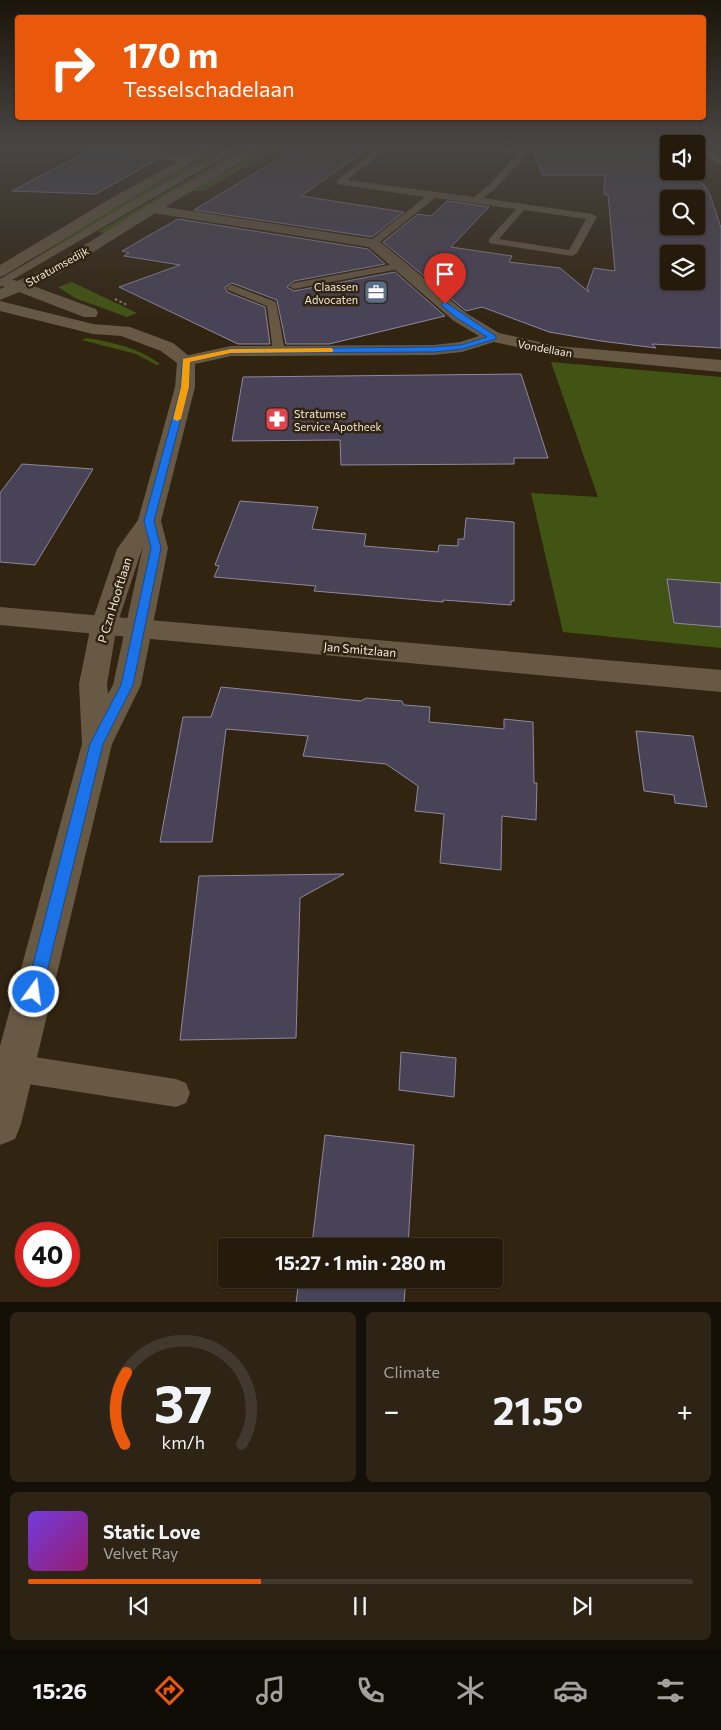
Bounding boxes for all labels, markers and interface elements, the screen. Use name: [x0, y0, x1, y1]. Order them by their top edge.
text: 170 m: [123, 32, 218, 75]
icon: right: [40, 35, 105, 100]
text: Tesselschadelaan: [123, 75, 295, 102]
map controls: [660, 135, 705, 290]
button: sound: [660, 135, 705, 180]
button: search: [660, 190, 705, 235]
street label: Stratumsedijk: [23, 243, 91, 289]
button: layers: [660, 245, 705, 290]
pin: [424, 253, 466, 304]
icon: arrive: [431, 260, 459, 288]
office icon: Claassen Advocaten: [363, 279, 389, 305]
place label: Claassen Advocaten: [305, 280, 358, 306]
street label: Vondellaan: [517, 337, 573, 359]
pharmacy icon: Stratumse Service Apotheek: [264, 406, 290, 432]
place label: Stratumse Service Apotheek: [294, 407, 381, 433]
street label: P Czn Hooftlaan: [94, 556, 134, 644]
street label: Jan Smitzlaan: [323, 639, 397, 660]
position arrow: [7, 965, 59, 1017]
speed limit sign: 40: [15, 1222, 80, 1287]
text: 15:27 · 1 min · 280 m: [275, 1251, 446, 1274]
text: Climate: [384, 1362, 440, 1381]
text: 37: [154, 1370, 212, 1434]
text: 21.5°: [493, 1386, 583, 1433]
text: −: [384, 1393, 399, 1427]
text: +: [677, 1393, 693, 1427]
text: km/h: [161, 1431, 204, 1453]
text: Static Love: [103, 1520, 200, 1543]
text: Velvet Ray: [103, 1543, 178, 1562]
icon: previous: [125, 1592, 153, 1620]
icon: pause: [346, 1592, 374, 1620]
icon: next: [568, 1592, 596, 1620]
icon: directions: [152, 1673, 187, 1708]
icon: music: [253, 1673, 288, 1708]
icon: phone: [353, 1673, 388, 1708]
icon: climate: [453, 1673, 488, 1708]
icon: car: [553, 1673, 588, 1708]
icon: filters: [653, 1673, 688, 1708]
text: 15:26: [33, 1677, 87, 1704]

